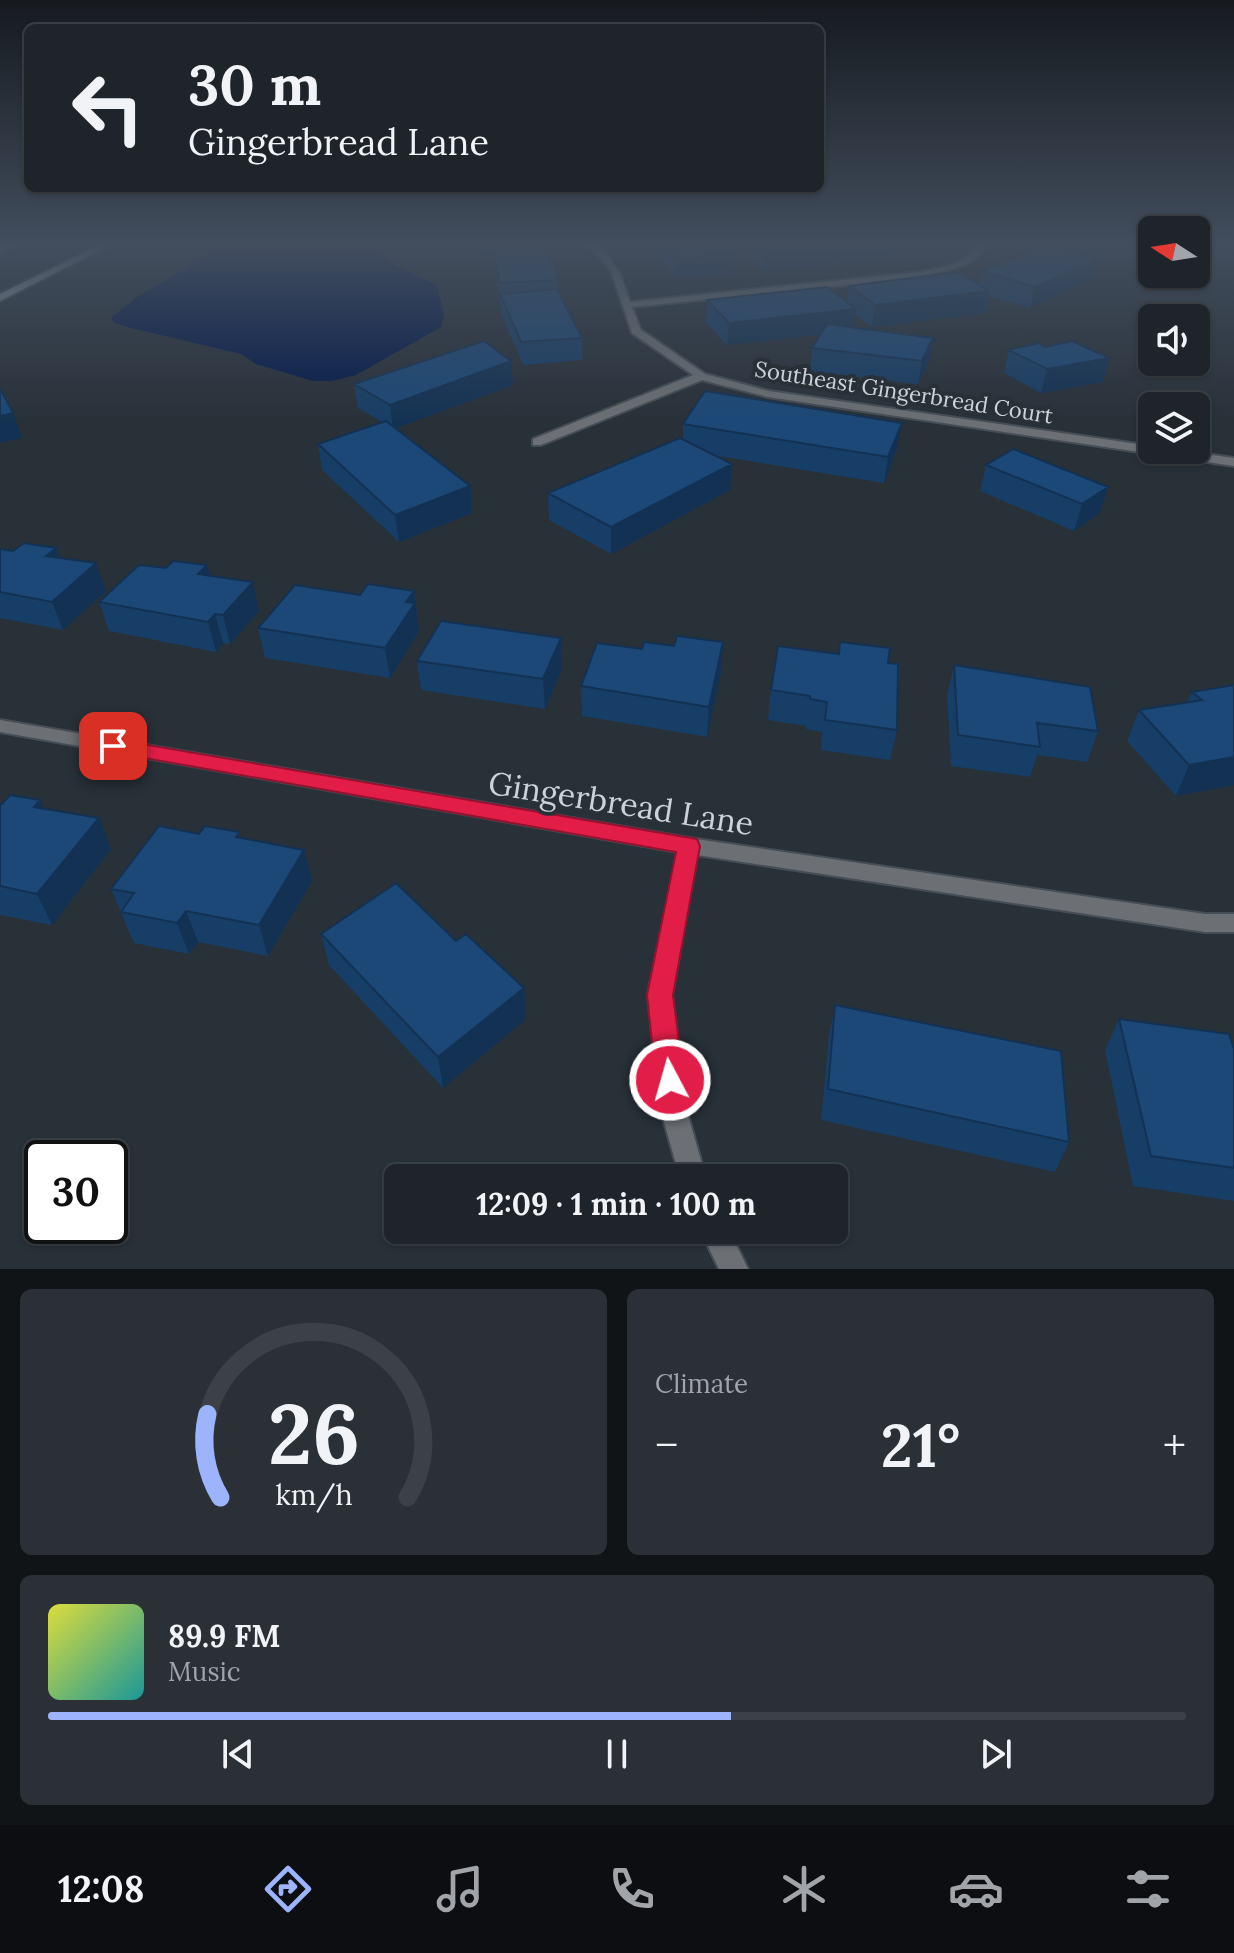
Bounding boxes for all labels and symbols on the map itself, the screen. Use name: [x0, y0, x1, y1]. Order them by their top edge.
north arrow: [1138, 216, 1210, 288]
street label: Southeast Gingerbread Court: [753, 355, 1056, 429]
pin: [79, 712, 147, 780]
street label: Gingerbread Lane: [486, 762, 756, 844]
position arrow: [628, 1038, 712, 1122]
speed limit sign: 30: [24, 1140, 128, 1244]

